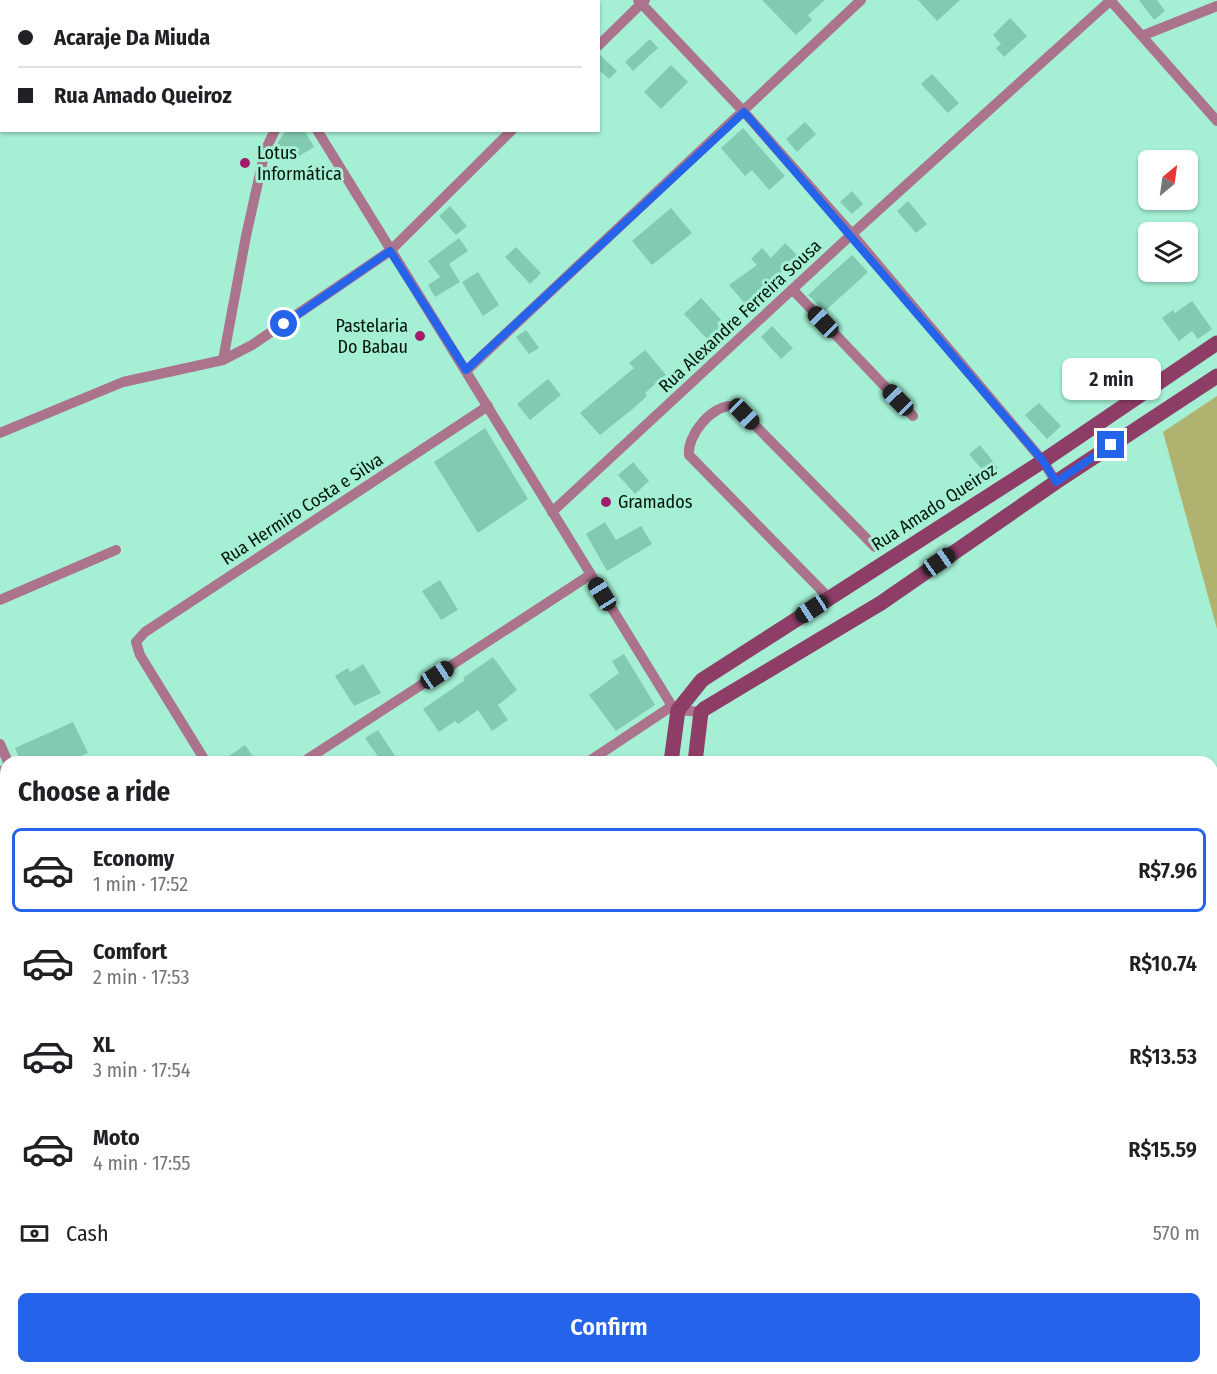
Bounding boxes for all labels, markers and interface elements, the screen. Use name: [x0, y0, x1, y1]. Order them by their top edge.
text: Acaraje Da Miuda: [54, 24, 210, 51]
text: Rua Amado Queiroz: [54, 82, 232, 109]
place label: Lotus Informática: [257, 142, 342, 185]
north arrow: [1138, 150, 1198, 210]
map controls: [1138, 150, 1198, 282]
marker: Lotus Informática: [238, 156, 252, 170]
button: layers: [1138, 222, 1198, 282]
street label: Rua Alexandre Ferreira Sousa: [654, 235, 826, 397]
car: [804, 303, 842, 341]
route start: [270, 310, 297, 337]
place label: Pastelaria Do Babau: [336, 315, 408, 358]
marker: Pastelaria Do Babau: [413, 329, 427, 343]
callout: 2 min: [1062, 358, 1160, 400]
text: 2 min: [1089, 367, 1134, 391]
car: [879, 381, 917, 419]
car: [725, 395, 763, 433]
route end: [1097, 431, 1124, 458]
street label: Rua Hermiro Costa e Silva: [217, 448, 387, 570]
street label: Rua Amado Queiroz: [868, 459, 1000, 555]
place label: Gramados: [618, 491, 693, 513]
marker: Gramados: [599, 495, 613, 509]
car: [919, 544, 959, 580]
car: [585, 574, 619, 614]
car: [792, 592, 832, 626]
car: [417, 658, 457, 692]
text: Choose a ride: [18, 776, 170, 808]
icon: car: [21, 843, 75, 897]
text: Economy: [93, 845, 174, 872]
text: R$7.96: [1138, 857, 1197, 884]
text: 1 min · 17:52: [93, 872, 188, 896]
icon: car: [21, 936, 75, 990]
text: Comfort: [93, 938, 167, 965]
text: R$10.74: [1129, 950, 1197, 977]
text: 2 min · 17:53: [93, 965, 189, 989]
icon: car: [21, 1029, 75, 1083]
text: XL: [93, 1031, 115, 1058]
text: R$13.53: [1129, 1043, 1197, 1070]
text: 3 min · 17:54: [93, 1058, 190, 1082]
icon: car: [21, 1122, 75, 1176]
text: Moto: [93, 1124, 140, 1151]
text: R$15.59: [1128, 1136, 1197, 1163]
text: 4 min · 17:55: [93, 1151, 190, 1175]
icon: cash: [18, 1217, 51, 1250]
text: Cash: [66, 1220, 109, 1247]
text: 570 m: [1153, 1221, 1200, 1245]
button: Confirm: [18, 1293, 1200, 1362]

